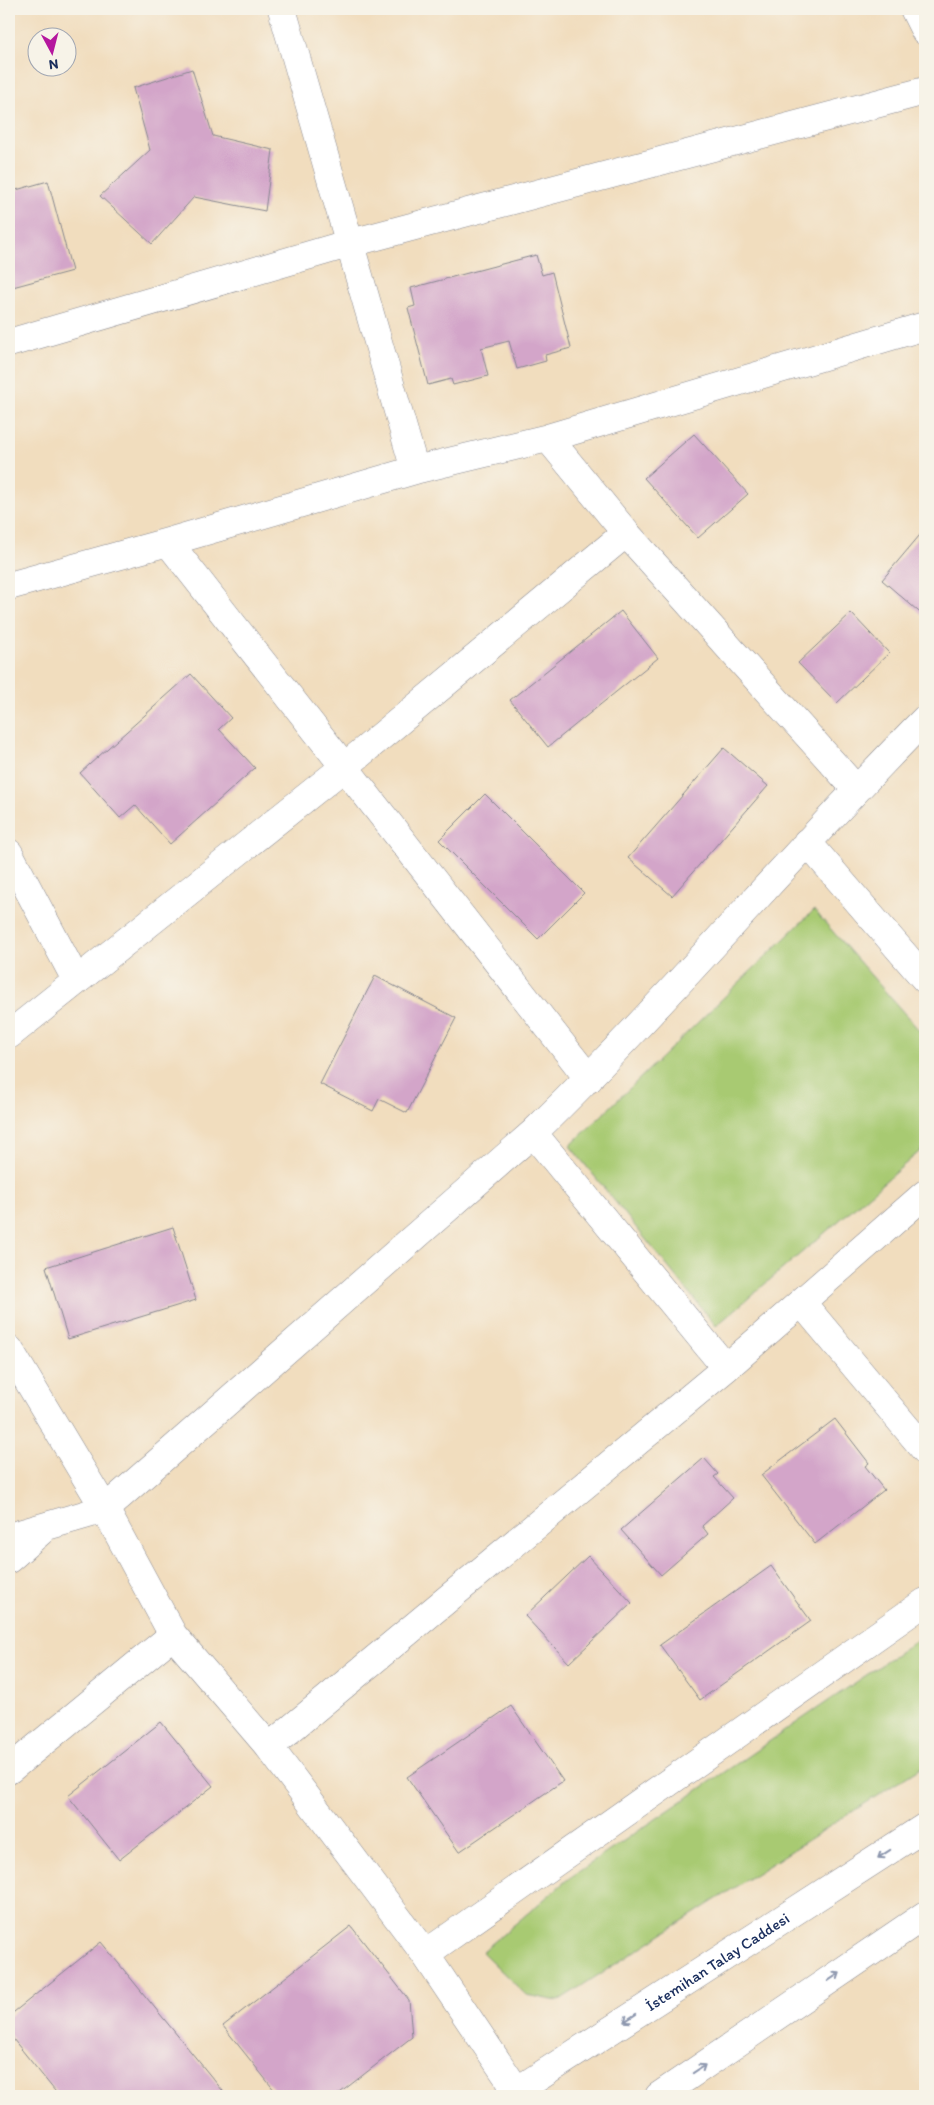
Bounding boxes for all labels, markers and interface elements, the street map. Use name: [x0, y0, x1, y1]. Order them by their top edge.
north arrow: [28, 28, 78, 78]
text: N: [48, 55, 59, 73]
one-way arrow: [878, 1849, 892, 1859]
street label: İstemihan Talay Caddesi: [642, 1908, 793, 2015]
one-way arrow: [827, 1972, 841, 1983]
one-way arrow: [623, 2012, 637, 2023]
one-way arrow: [692, 2064, 706, 2074]

